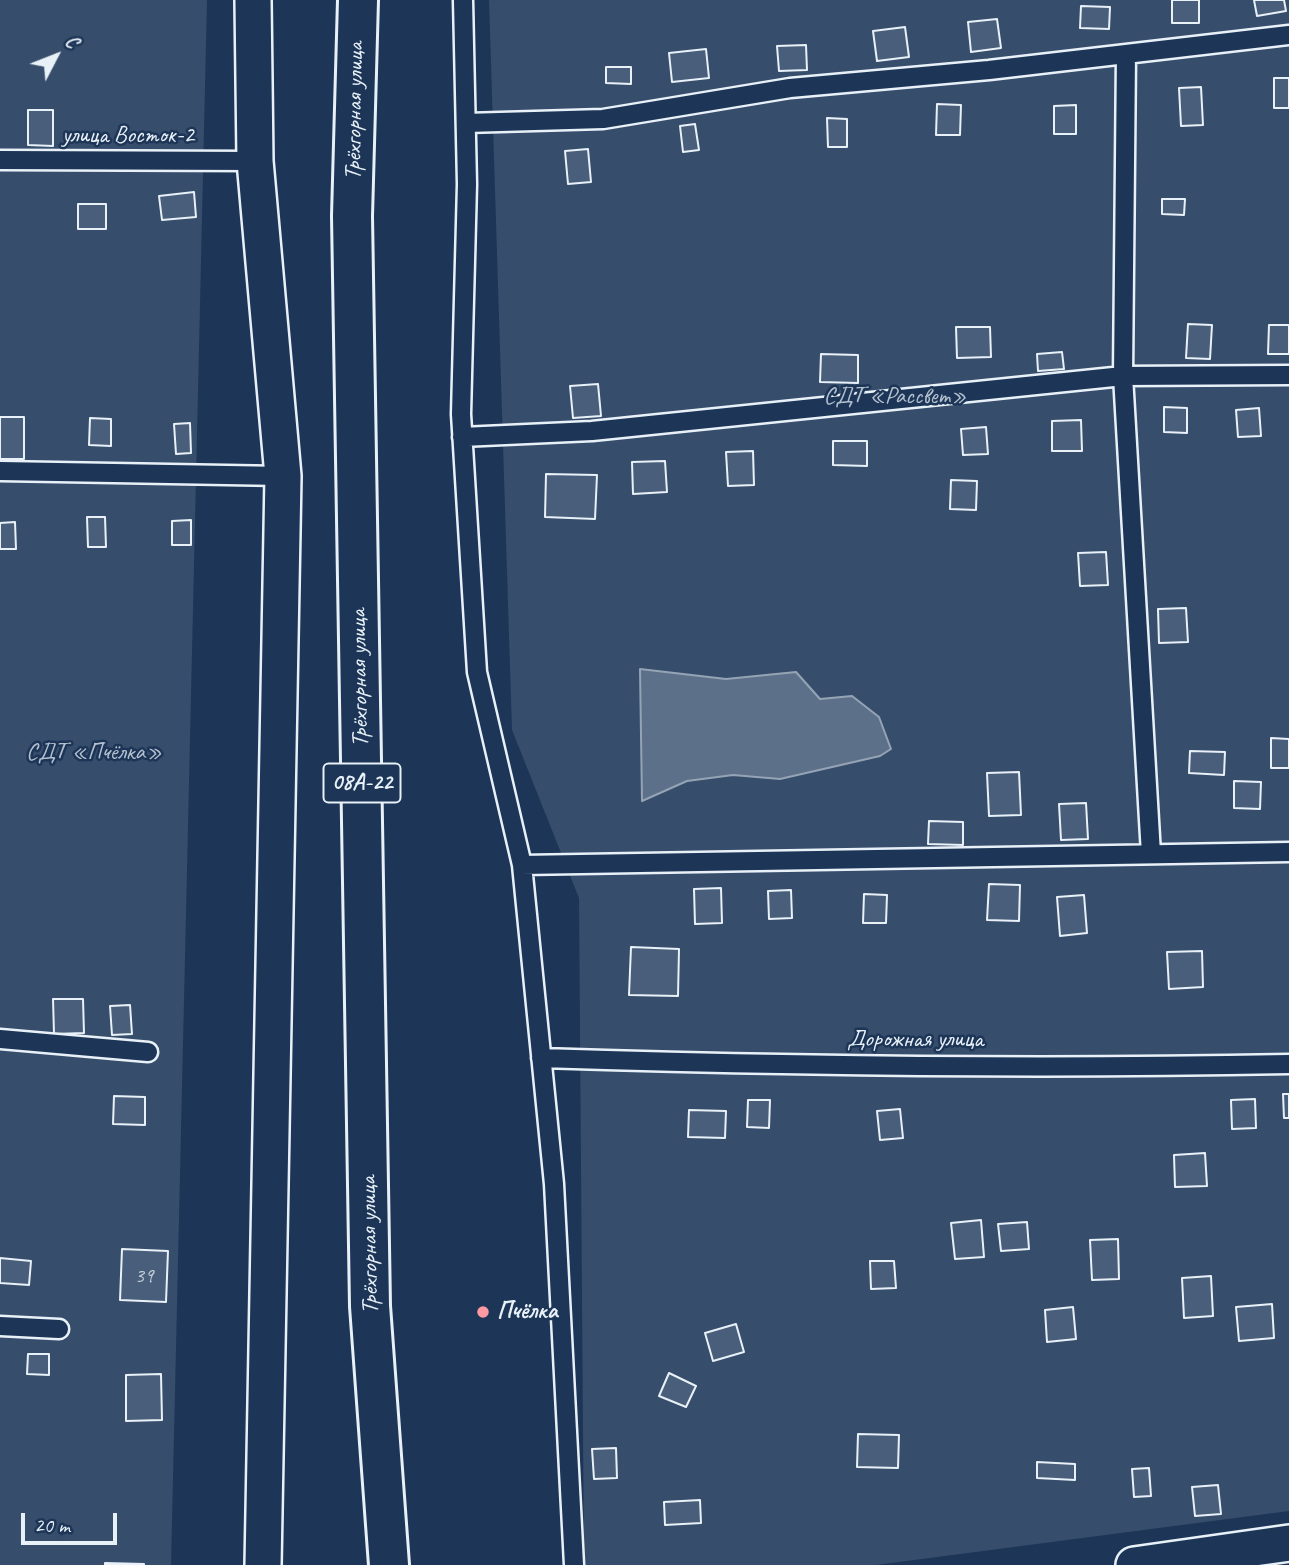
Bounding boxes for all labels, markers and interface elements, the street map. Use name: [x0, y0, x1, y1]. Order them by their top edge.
north arrow: [21, 21, 91, 91]
text: С: [60, 30, 84, 53]
street label: Трёхгорная улица: [339, 42, 371, 180]
street label: улица Восток-2: [62, 122, 194, 150]
park label: СДТ «Рассвет»: [823, 383, 967, 411]
street label: Трёхгорная улица: [344, 609, 376, 747]
park label: СДТ «Пчёлка»: [26, 739, 162, 767]
road number: 08А-22: [324, 764, 400, 803]
street label: Дорожная улица: [847, 1026, 983, 1054]
street label: Трёхгорная улица: [354, 1176, 386, 1314]
house number: 39: [135, 1263, 153, 1289]
place label: Пчёлка: [497, 1298, 557, 1326]
marker: Пчёлка: [475, 1304, 491, 1320]
scale bar: [24, 1498, 121, 1542]
text: 20 m: [34, 1512, 70, 1538]

